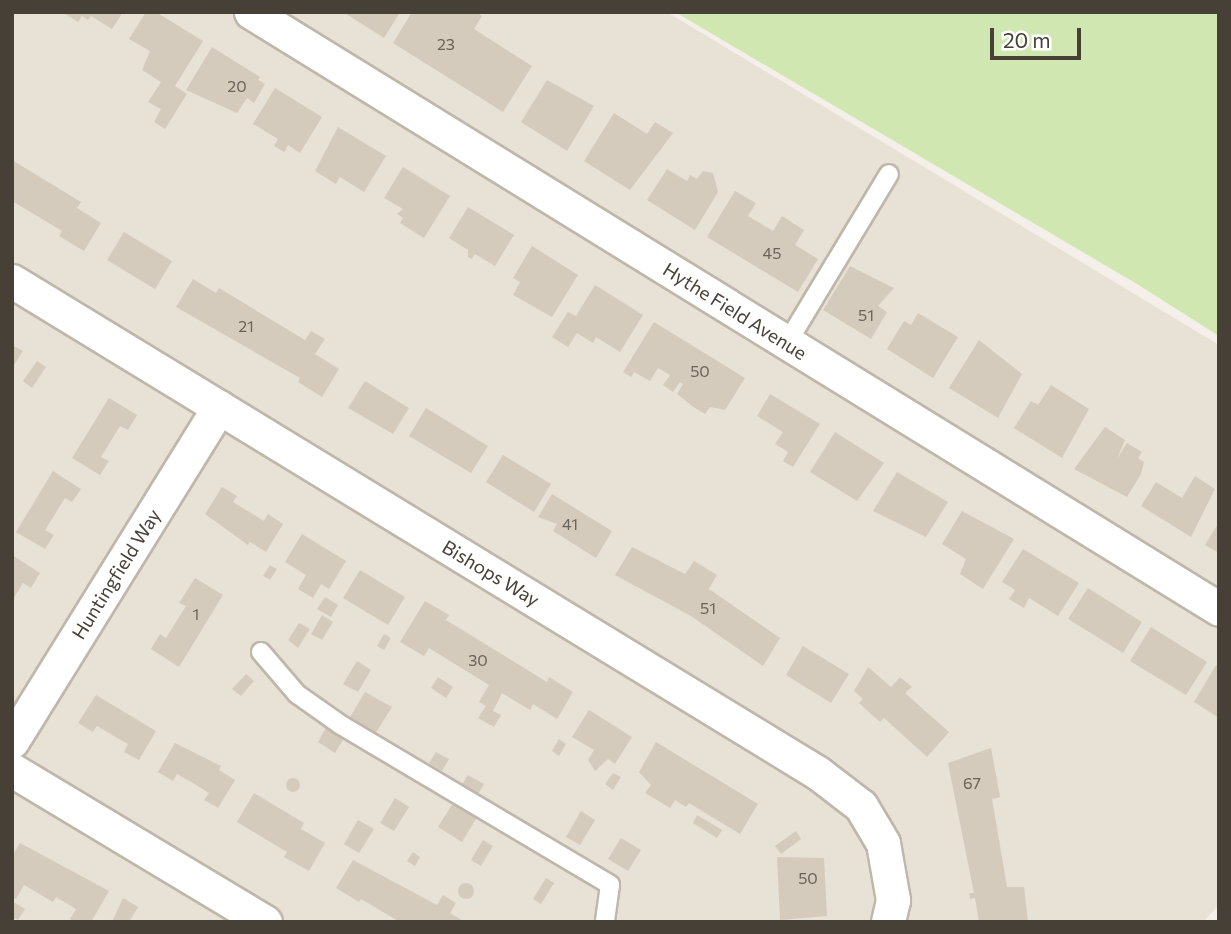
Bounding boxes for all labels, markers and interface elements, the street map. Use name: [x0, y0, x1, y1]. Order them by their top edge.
scale bar: [993, 14, 1084, 58]
text: 20 m: [1003, 27, 1051, 52]
house number: 23: [437, 34, 455, 54]
house number: 20: [227, 76, 247, 96]
house number: 45: [763, 243, 781, 263]
street label: Hythe Field Avenue: [659, 258, 811, 364]
house number: 51: [858, 305, 874, 325]
house number: 21: [238, 316, 254, 336]
house number: 50: [690, 361, 710, 381]
street label: Huntingfield Way: [67, 505, 165, 643]
house number: 41: [562, 514, 578, 534]
street label: Bishops Way: [438, 535, 544, 611]
house number: 51: [700, 598, 716, 618]
house number: 1: [193, 604, 199, 624]
house number: 30: [468, 650, 488, 670]
house number: 67: [963, 773, 981, 793]
house number: 50: [798, 868, 818, 888]

